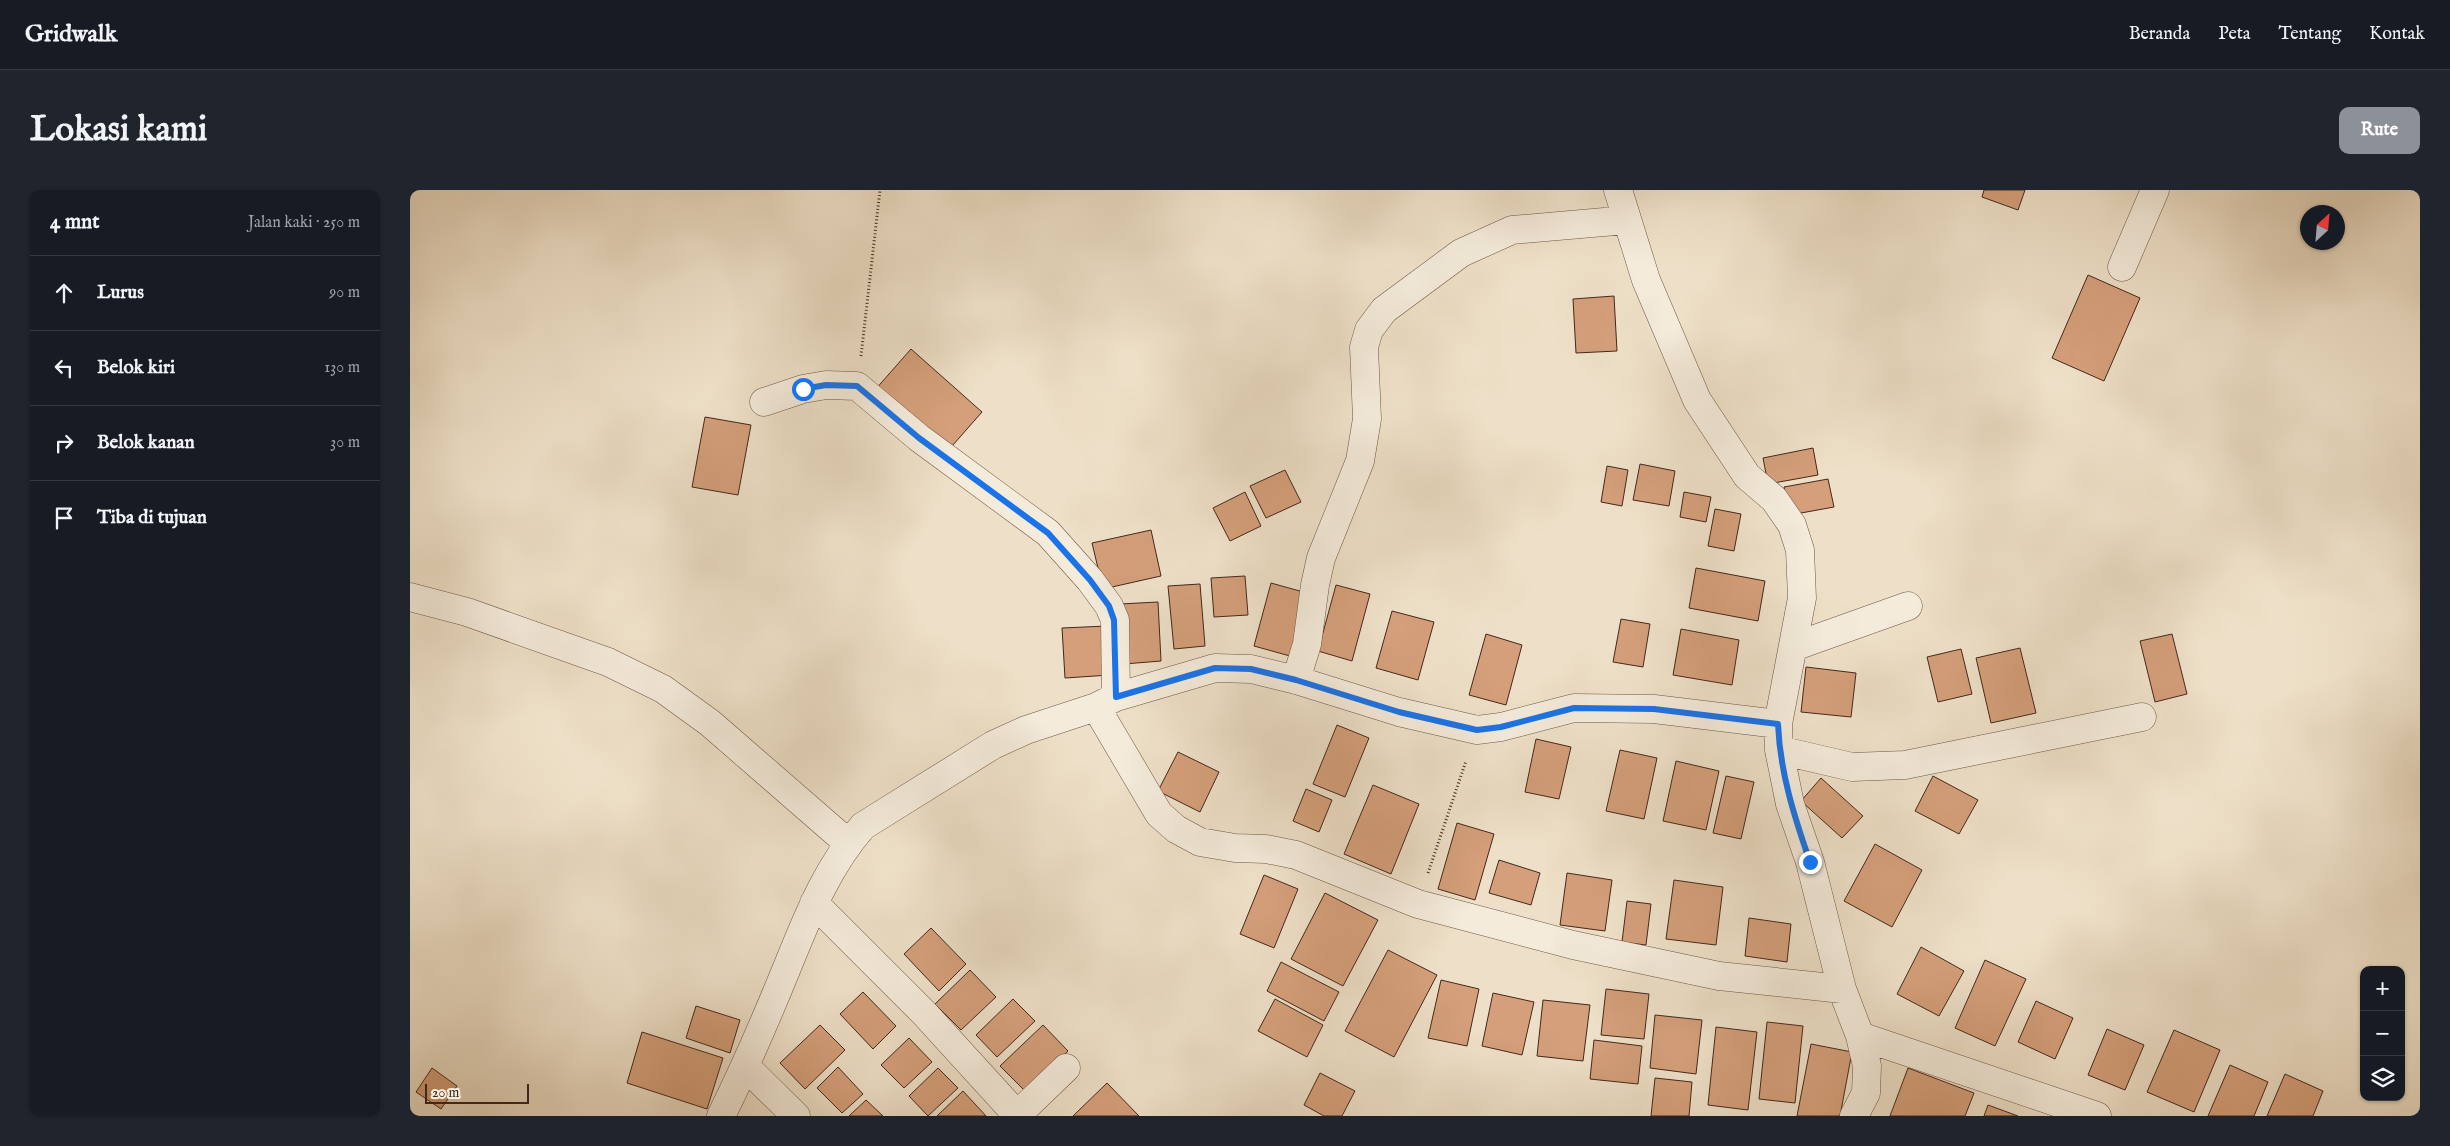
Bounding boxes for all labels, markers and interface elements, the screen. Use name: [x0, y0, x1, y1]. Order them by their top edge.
text: Gridwalk: [25, 19, 117, 50]
text: Beranda: [2129, 23, 2190, 46]
text: Peta: [2218, 23, 2251, 46]
text: Tentang: [2279, 23, 2341, 46]
text: Kontak: [2369, 23, 2425, 46]
button: Rute: [2339, 107, 2420, 154]
text: Lokasi kami: [30, 108, 207, 153]
north arrow: [2300, 205, 2345, 250]
text: 4 mnt: [50, 209, 99, 236]
text: Jalan kaki · 250 m: [248, 213, 360, 233]
icon: ahead: [50, 279, 78, 307]
text: Lurus: [97, 281, 144, 305]
text: 90 m: [329, 283, 360, 303]
icon: left: [50, 354, 78, 382]
text: Belok kiri: [97, 356, 175, 380]
text: 130 m: [324, 358, 360, 378]
route start: [792, 378, 815, 401]
icon: right: [50, 429, 78, 457]
text: Belok kanan: [97, 431, 195, 455]
text: 30 m: [330, 433, 360, 453]
icon: arrive: [50, 504, 78, 532]
text: Tiba di tujuan: [97, 506, 207, 530]
route end: [1799, 851, 1822, 874]
map controls: [2360, 966, 2405, 1101]
button: +: [2360, 966, 2405, 1011]
button: −: [2360, 1011, 2405, 1056]
button: layers: [2360, 1056, 2405, 1101]
scale bar: [425, 1081, 529, 1104]
text: 20 m: [432, 1084, 459, 1102]

